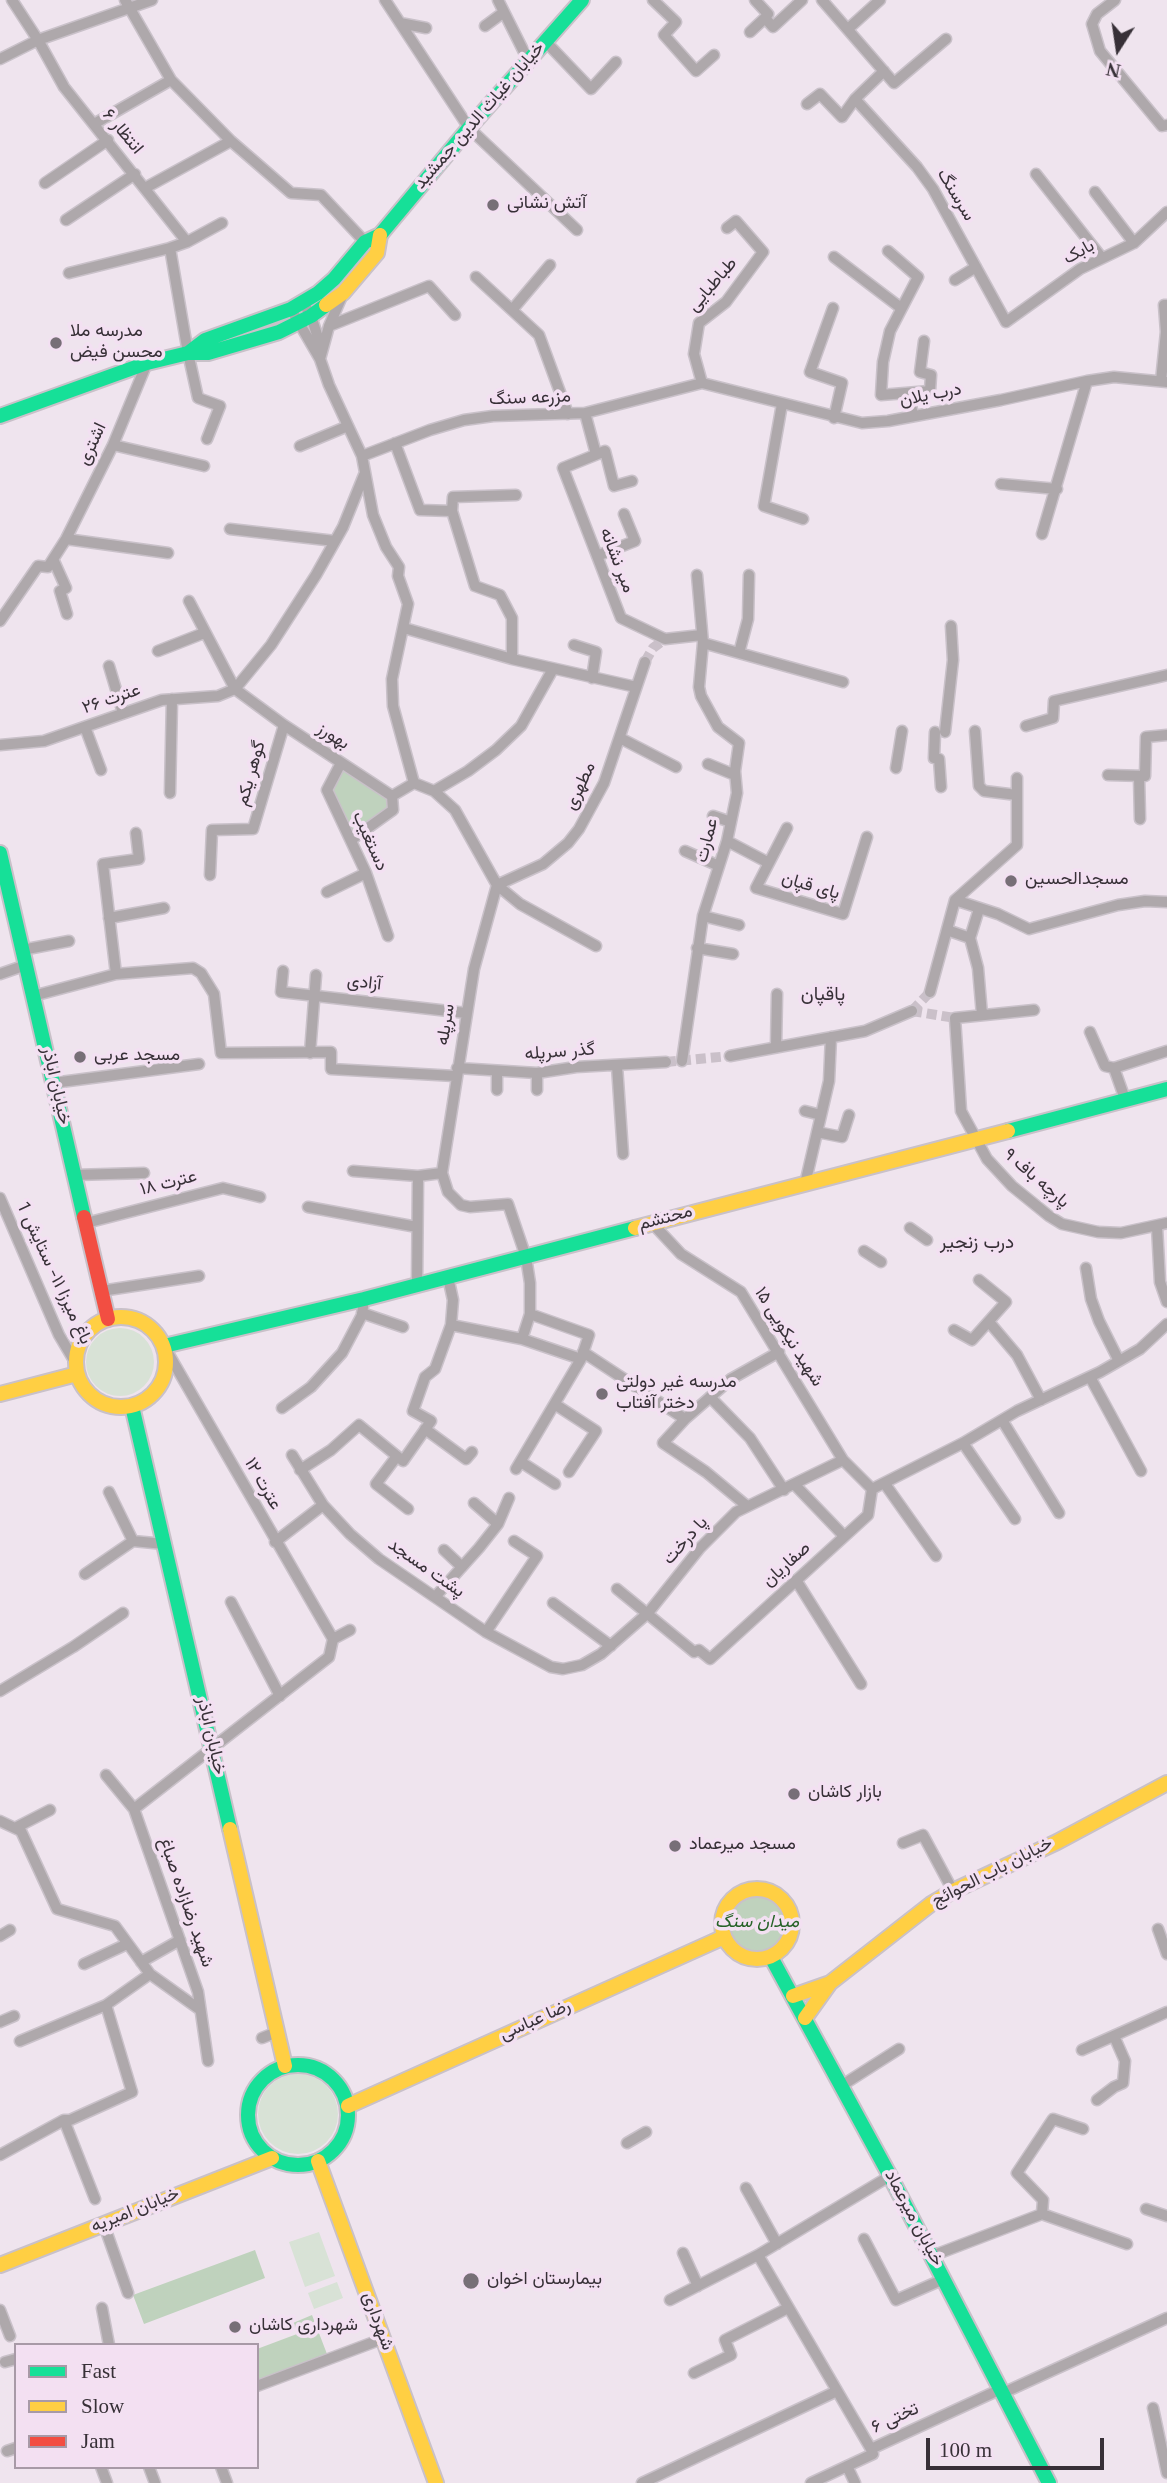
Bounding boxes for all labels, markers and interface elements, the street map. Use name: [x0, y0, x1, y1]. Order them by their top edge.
north arrow: [1083, 14, 1153, 84]
street label: خیابان غیاث الدین جمشید: [411, 39, 551, 195]
text: N: [1105, 58, 1122, 82]
street label: انتظار ۶: [96, 106, 146, 160]
street label: سرسنگ: [930, 166, 978, 226]
place label: آتش نشانی: [507, 194, 586, 216]
marker: آتش نشانی: [485, 197, 501, 213]
street label: بابک: [1061, 237, 1099, 271]
street label: طباطبایی: [684, 254, 744, 318]
place label: مدرسه ملا محسن فیض: [70, 322, 163, 364]
marker: مدرسه ملا محسن فیض: [48, 335, 64, 351]
street label: درب یلان: [898, 380, 964, 414]
street label: مزرعه سنگ: [489, 388, 571, 412]
street label: اشتری: [75, 420, 113, 470]
street label: میر نشانه: [593, 525, 637, 597]
street label: عترت ۲۶: [80, 681, 144, 721]
street label: بهورز: [312, 720, 352, 756]
street label: گوهر یکم: [233, 739, 273, 809]
street label: مطهری: [562, 760, 602, 814]
street label: دستغیب: [345, 809, 391, 875]
street label: عمارت: [693, 817, 725, 865]
street label: پای قپان: [778, 869, 842, 907]
place label: مسجدالحسین: [1025, 870, 1129, 892]
marker: مسجدالحسین: [1003, 873, 1019, 889]
street label: آزادی: [346, 972, 382, 998]
district label: پاقپان: [801, 986, 845, 1008]
street label: سرپله: [434, 1003, 462, 1047]
street label: گذر سرپله: [524, 1041, 596, 1067]
street label: خیابان اباذر: [35, 1045, 73, 1127]
place label: مسجد عربی: [94, 1046, 180, 1068]
marker: مسجد عربی: [72, 1049, 88, 1065]
street label: پارچه باف ۹: [998, 1145, 1072, 1215]
street label: عترت ۱۸: [138, 1168, 200, 1202]
street label: باغ میرزا ۱۱- ستایش 1: [10, 1199, 94, 1349]
street label: محتشم: [637, 1202, 695, 1238]
district label: درب زنجیر: [940, 1234, 1014, 1256]
street label: شهید نیکویی ۱۵: [748, 1284, 826, 1392]
place label: مدرسه غیر دولتی دختر آفتاب: [616, 1373, 737, 1416]
marker: مدرسه غیر دولتی دختر آفتاب: [594, 1386, 610, 1402]
street label: عترت ۱۲: [238, 1455, 284, 1515]
street label: پا درخت: [660, 1513, 714, 1571]
street label: پشت مسجد: [382, 1536, 468, 1604]
street label: صفاریان: [759, 1539, 817, 1593]
street label: خیابان اباذر: [190, 1695, 228, 1777]
place label: بازار کاشان: [808, 1783, 882, 1805]
marker: بازار کاشان: [786, 1786, 802, 1802]
street label: خیابان باب الحوائج: [929, 1834, 1057, 1914]
street label: شهید رضازاده صباغ: [152, 1835, 216, 1971]
place label: مسجد میرعماد: [689, 1835, 796, 1857]
marker: مسجد میرعماد: [667, 1838, 683, 1854]
park label: میدان سنگ: [715, 1913, 799, 1935]
street label: رضا عباسی: [497, 1997, 575, 2047]
street label: خیابان میرعماد: [878, 2167, 946, 2271]
street label: خیابان امیریه: [89, 2185, 183, 2239]
place label: بیمارستان اخوان: [487, 2270, 602, 2292]
marker: بیمارستان اخوان: [461, 2271, 481, 2291]
street label: شهرداری: [356, 2290, 396, 2354]
place label: شهرداری کاشان: [249, 2316, 358, 2338]
marker: شهرداری کاشان: [227, 2319, 243, 2335]
legend: [14, 2343, 259, 2469]
text: Fast: [81, 2359, 116, 2383]
text: Slow: [81, 2394, 124, 2418]
street label: تختی ۶: [869, 2400, 923, 2440]
scale bar: [929, 2424, 1108, 2468]
text: Jam: [81, 2429, 115, 2453]
text: 100 m: [939, 2438, 992, 2462]

